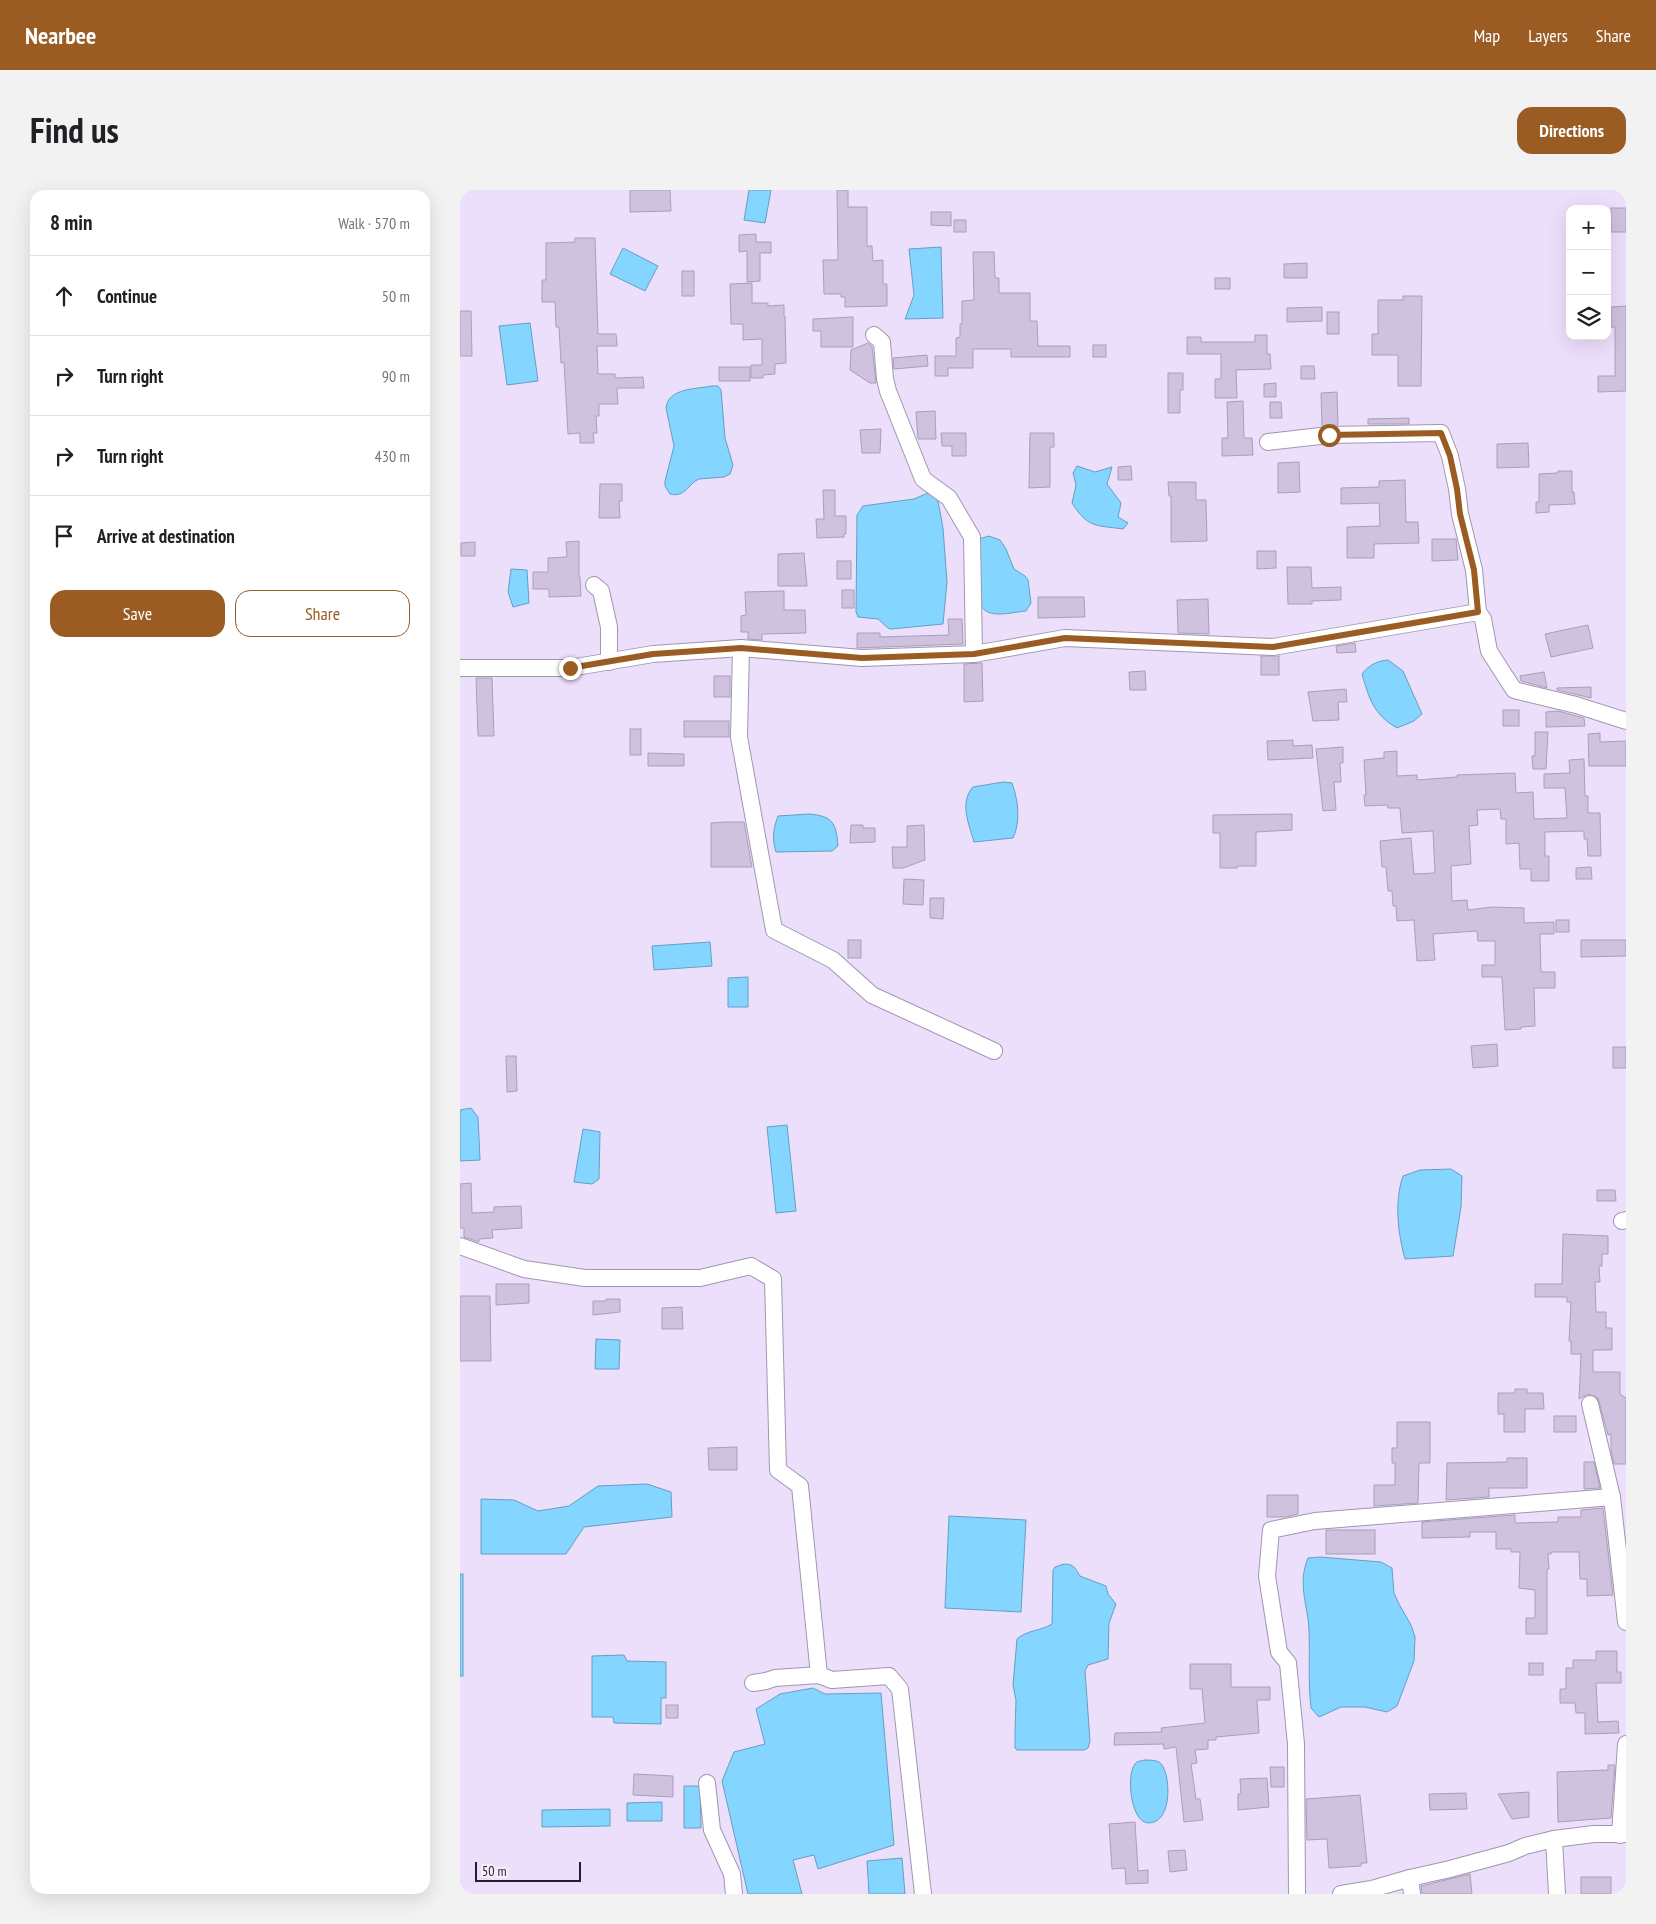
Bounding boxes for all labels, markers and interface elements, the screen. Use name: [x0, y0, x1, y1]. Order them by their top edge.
text: Nearbee: [25, 20, 96, 51]
text: Map: [1474, 24, 1500, 47]
text: Layers: [1528, 24, 1568, 47]
text: Share: [1596, 24, 1631, 47]
text: Find us: [30, 107, 119, 153]
button: Directions: [1517, 107, 1626, 154]
map controls: [1566, 205, 1611, 340]
button: +: [1566, 205, 1611, 250]
text: 8 min: [50, 209, 92, 236]
text: Walk · 570 m: [338, 213, 410, 233]
button: −: [1566, 250, 1611, 295]
icon: ahead: [50, 282, 78, 310]
text: Continue: [97, 284, 157, 308]
text: 50 m: [382, 286, 410, 306]
button: layers: [1566, 295, 1611, 340]
icon: right: [50, 362, 78, 390]
text: Turn right: [97, 364, 163, 388]
text: 90 m: [382, 366, 410, 386]
route start: [1318, 424, 1341, 447]
icon: right: [50, 442, 78, 470]
text: Turn right: [97, 444, 163, 468]
text: 430 m: [375, 446, 410, 466]
icon: arrive: [50, 522, 78, 550]
text: Arrive at destination: [97, 524, 235, 548]
button: Save: [50, 590, 225, 637]
button: Share: [235, 590, 410, 637]
route end: [559, 657, 582, 680]
scale bar: [475, 1859, 581, 1882]
text: 50 m: [482, 1862, 507, 1880]

